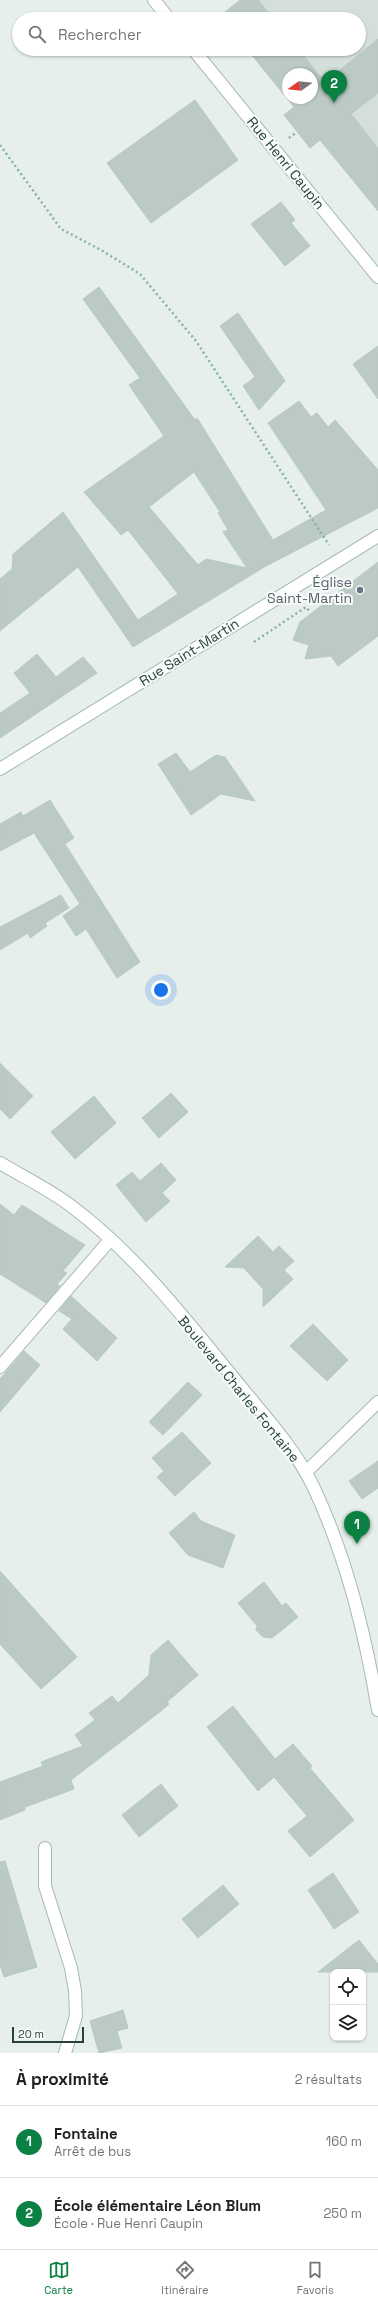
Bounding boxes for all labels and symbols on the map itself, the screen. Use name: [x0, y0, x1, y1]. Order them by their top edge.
north arrow: [282, 68, 318, 104]
pin: 2: [321, 70, 347, 103]
street label: Rue Henri Caupin: [243, 113, 329, 213]
place label: Église Saint-Martin: [267, 573, 352, 607]
marker: Église Saint-Martin: [355, 585, 365, 595]
street label: Rue Saint-Martin: [136, 614, 242, 690]
your location: [151, 980, 171, 1000]
street label: Boulevard Charles Fontaine: [174, 1312, 304, 1466]
pin: 1: [344, 1511, 370, 1544]
scale bar: [12, 2025, 84, 2044]

